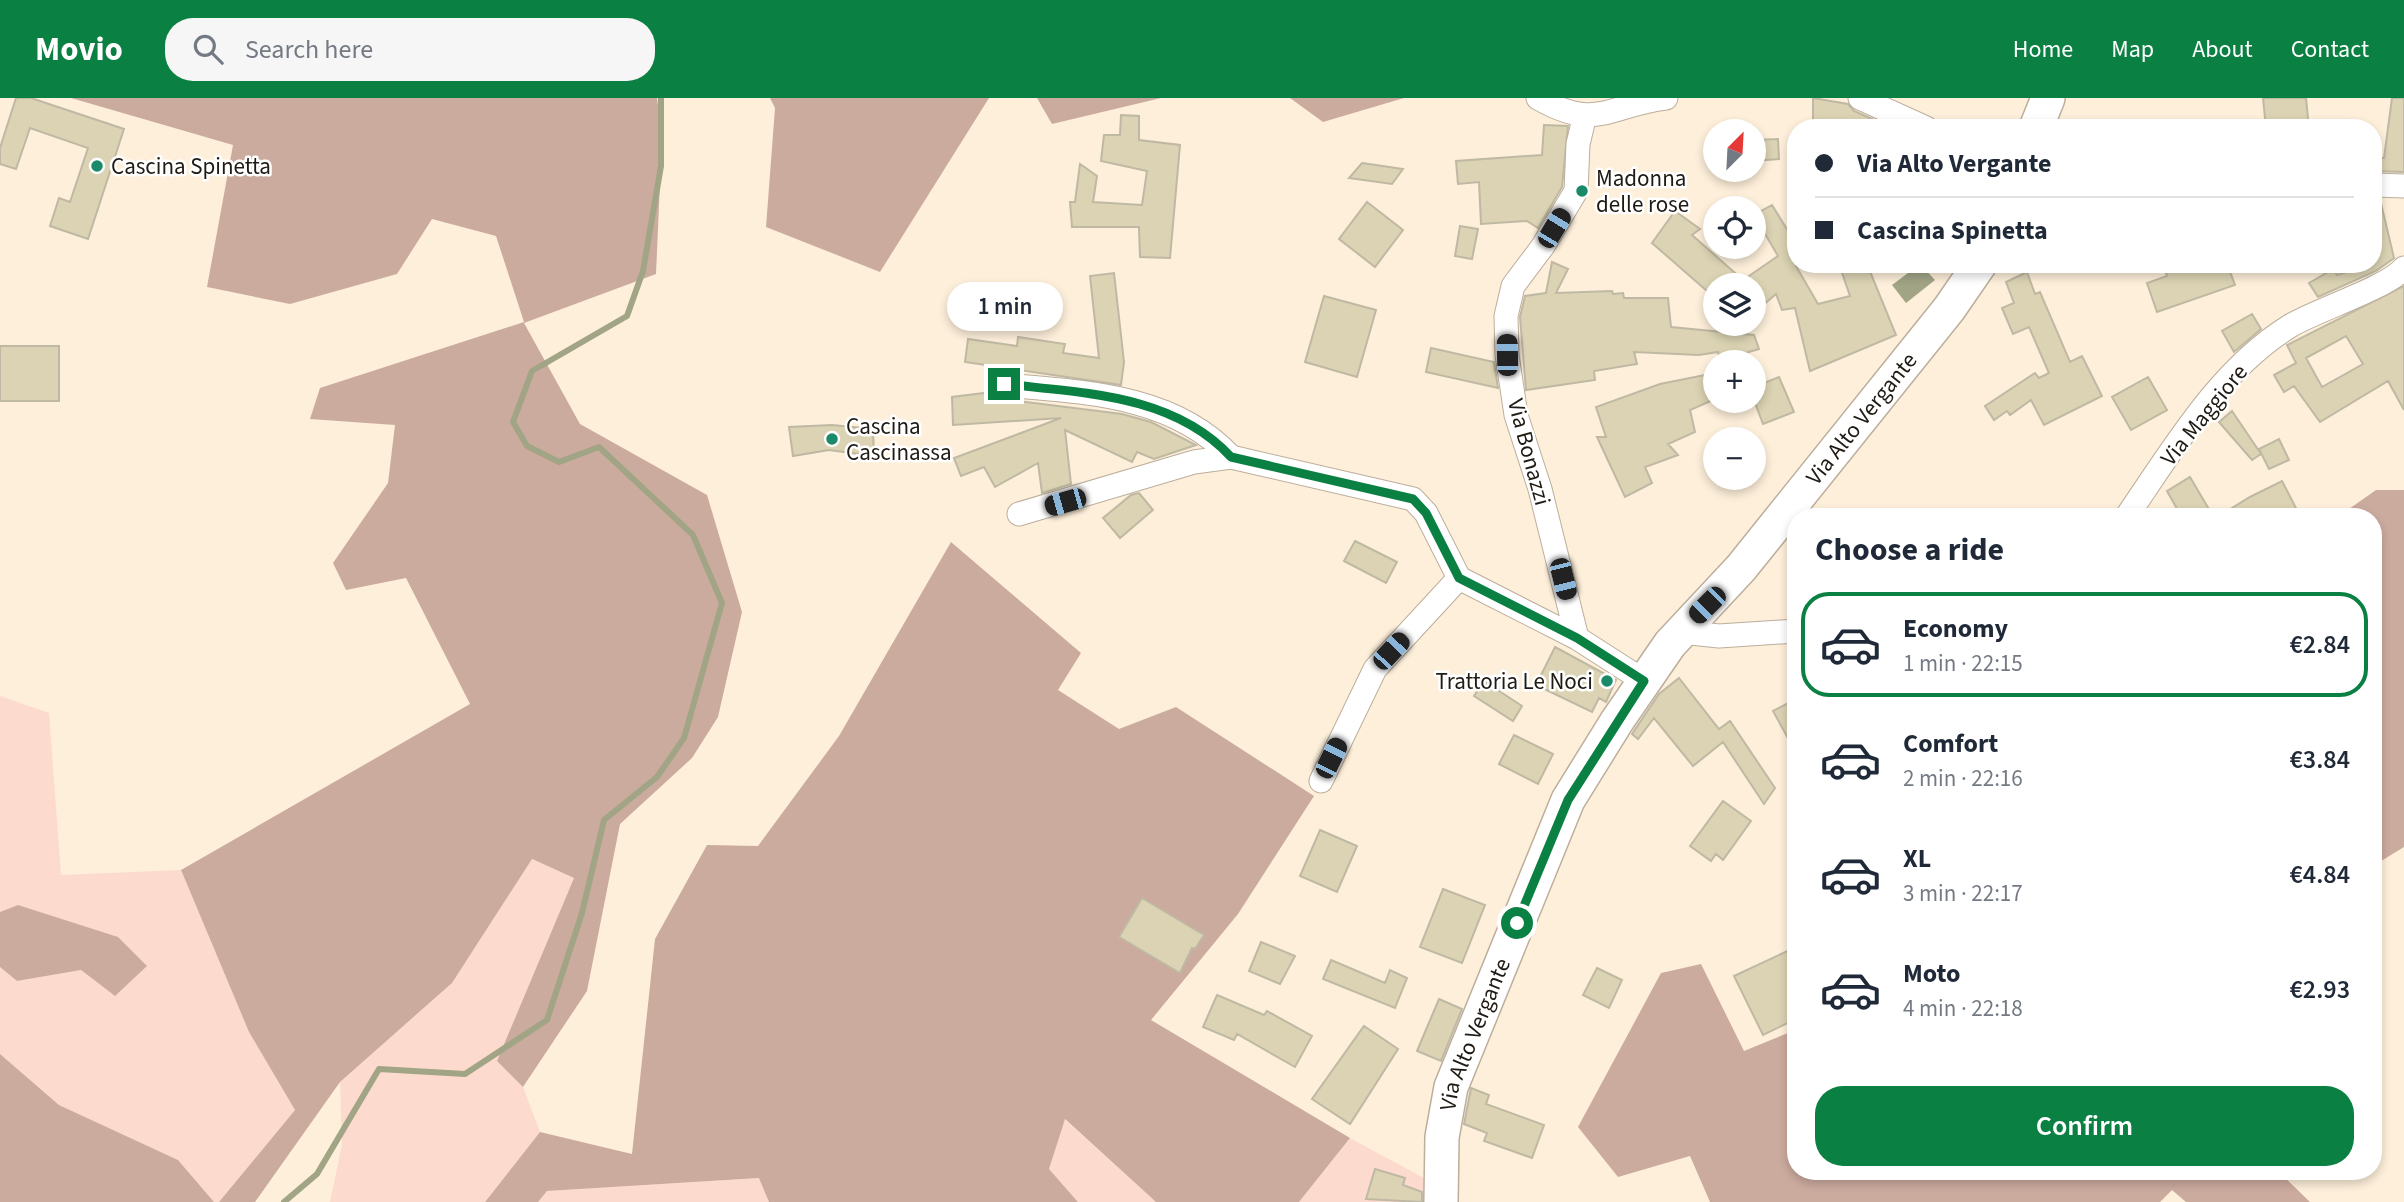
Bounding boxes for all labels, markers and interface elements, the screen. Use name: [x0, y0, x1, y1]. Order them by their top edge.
search box: [165, 18, 655, 81]
text: Movio: [35, 26, 123, 73]
icon: search: [189, 30, 227, 68]
text: Search here: [245, 31, 373, 68]
text: Home: [2013, 32, 2073, 67]
text: Map: [2111, 32, 2154, 67]
text: About: [2192, 32, 2253, 67]
text: Contact: [2291, 32, 2369, 67]
north arrow: [1703, 119, 1766, 182]
map controls: [1703, 119, 1766, 490]
text: Via Alto Vergante: [1857, 145, 2051, 182]
place label: Cascina Spinetta: [111, 150, 271, 183]
marker: Cascina Spinetta: [89, 158, 105, 174]
place label: Madonna delle rose: [1596, 162, 1689, 221]
marker: Madonna delle rose: [1574, 183, 1590, 199]
button: locate: [1703, 196, 1766, 259]
car: [1535, 205, 1574, 251]
text: Cascina Spinetta: [1857, 212, 2048, 249]
button: layers: [1703, 273, 1766, 336]
callout: 1 min: [946, 282, 1062, 331]
text: 1 min: [978, 290, 1032, 323]
car: [1497, 334, 1518, 376]
street label: Via Alto Vergante: [1798, 345, 1925, 492]
button: +: [1703, 350, 1766, 413]
street label: Via Maggiore: [2153, 357, 2255, 473]
route end: [988, 368, 1020, 400]
street label: Via Bonazzi: [1499, 395, 1559, 509]
place label: Cascina Cascinassa: [846, 410, 952, 469]
button: −: [1703, 427, 1766, 490]
marker: Cascina Cascinassa: [824, 431, 840, 447]
car: [1042, 486, 1089, 518]
text: Choose a ride: [1815, 527, 2004, 573]
car: [1548, 556, 1579, 602]
car: [1685, 583, 1730, 627]
text: Economy: [1903, 610, 2008, 647]
icon: car: [1819, 613, 1882, 676]
text: €2.84: [2289, 626, 2350, 663]
car: [1369, 628, 1414, 674]
text: 1 min · 22:15: [1903, 647, 2023, 680]
place label: Trattoria Le Noci: [1436, 665, 1593, 698]
marker: Trattoria Le Noci: [1599, 673, 1615, 689]
text: Comfort: [1903, 725, 1998, 762]
icon: car: [1819, 728, 1882, 791]
car: [1313, 735, 1350, 781]
text: €3.84: [2289, 741, 2350, 778]
text: 2 min · 22:16: [1903, 762, 2023, 795]
text: XL: [1903, 840, 1931, 877]
icon: car: [1819, 843, 1882, 906]
text: €4.84: [2289, 856, 2350, 893]
text: 3 min · 22:17: [1903, 877, 2023, 910]
route start: [1501, 907, 1533, 939]
street label: Via Alto Vergante: [1431, 953, 1518, 1113]
text: Moto: [1903, 955, 1960, 992]
icon: car: [1819, 958, 1882, 1021]
text: €2.93: [2289, 971, 2350, 1008]
text: 4 min · 22:18: [1903, 992, 2023, 1025]
button: Confirm: [1815, 1086, 2354, 1166]

